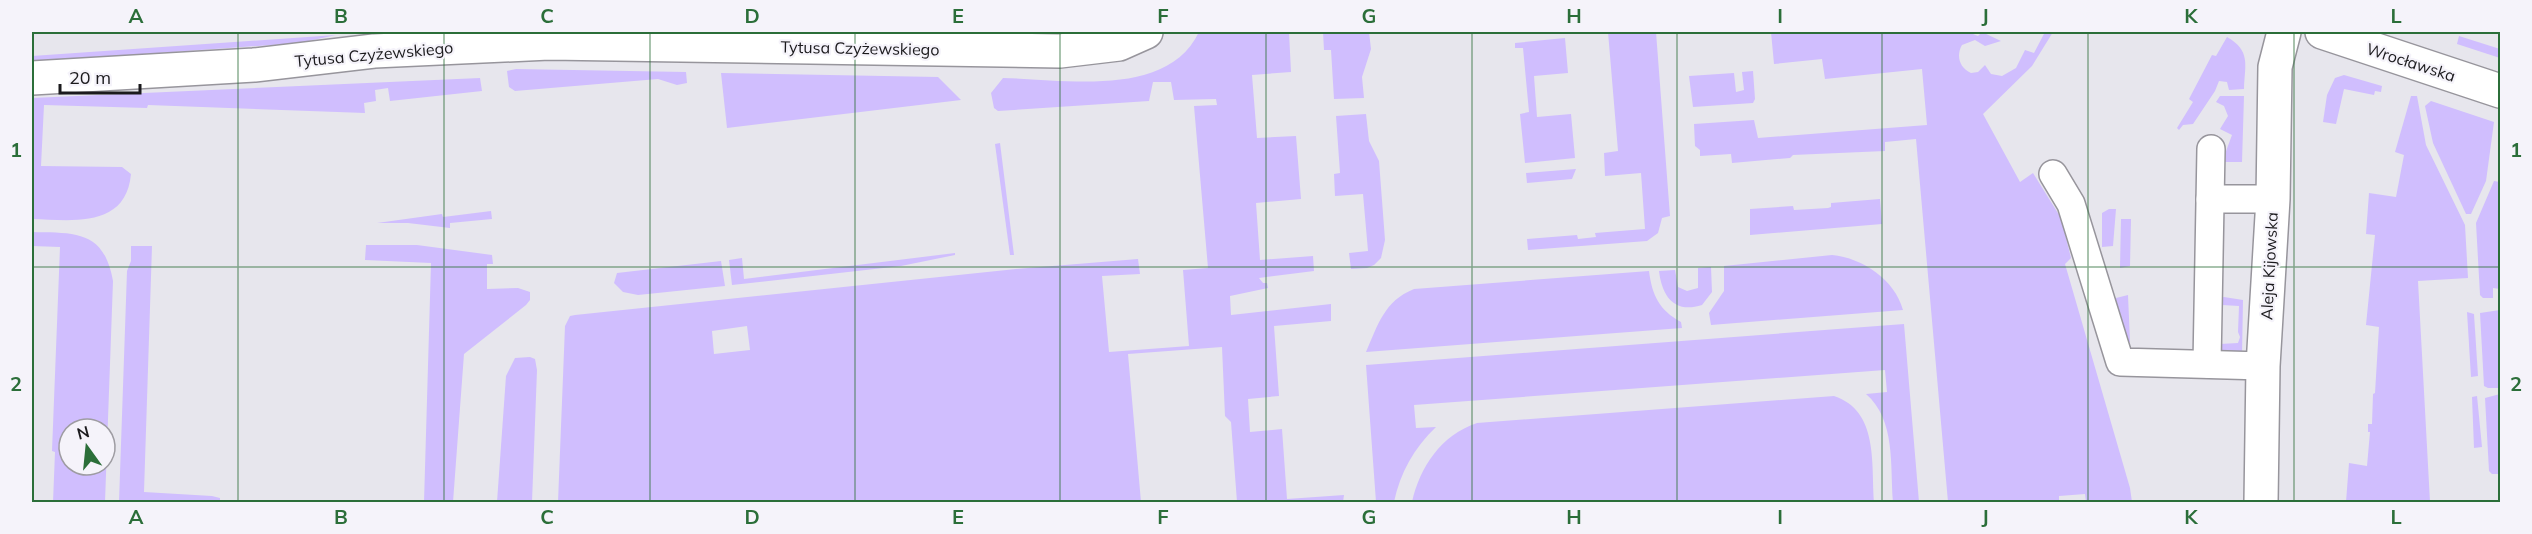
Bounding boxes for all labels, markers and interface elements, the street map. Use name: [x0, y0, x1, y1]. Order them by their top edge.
text: A: [129, 3, 144, 28]
text: B: [334, 3, 348, 28]
text: C: [540, 3, 554, 28]
text: D: [744, 3, 760, 28]
text: E: [952, 3, 964, 28]
text: F: [1157, 3, 1169, 28]
text: G: [1362, 3, 1376, 28]
text: H: [1566, 3, 1582, 28]
text: I: [1777, 3, 1783, 28]
text: J: [1981, 3, 1989, 28]
text: K: [2184, 3, 2198, 28]
text: L: [2390, 3, 2402, 28]
street label: Tytusa Czyżewskiego: [294, 37, 454, 71]
street label: Tytusa Czyżewskiego: [780, 37, 940, 59]
street label: Wrocławska: [2364, 38, 2458, 86]
scale bar: [60, 57, 140, 95]
text: 20 m: [69, 66, 111, 89]
text: 1: [10, 137, 22, 162]
text: 1: [2510, 137, 2522, 162]
street label: Aleja Kijowska: [2256, 212, 2282, 320]
text: 2: [10, 371, 22, 396]
text: 2: [2510, 371, 2522, 396]
north arrow: [57, 417, 117, 477]
text: N: [75, 421, 92, 444]
text: A: [129, 504, 144, 529]
text: B: [334, 504, 348, 529]
text: C: [540, 504, 554, 529]
text: D: [744, 504, 760, 529]
text: E: [952, 504, 964, 529]
text: F: [1157, 504, 1169, 529]
text: G: [1362, 504, 1376, 529]
text: H: [1566, 504, 1582, 529]
text: I: [1777, 504, 1783, 529]
text: J: [1981, 504, 1989, 529]
text: K: [2184, 504, 2198, 529]
text: L: [2390, 504, 2402, 529]

